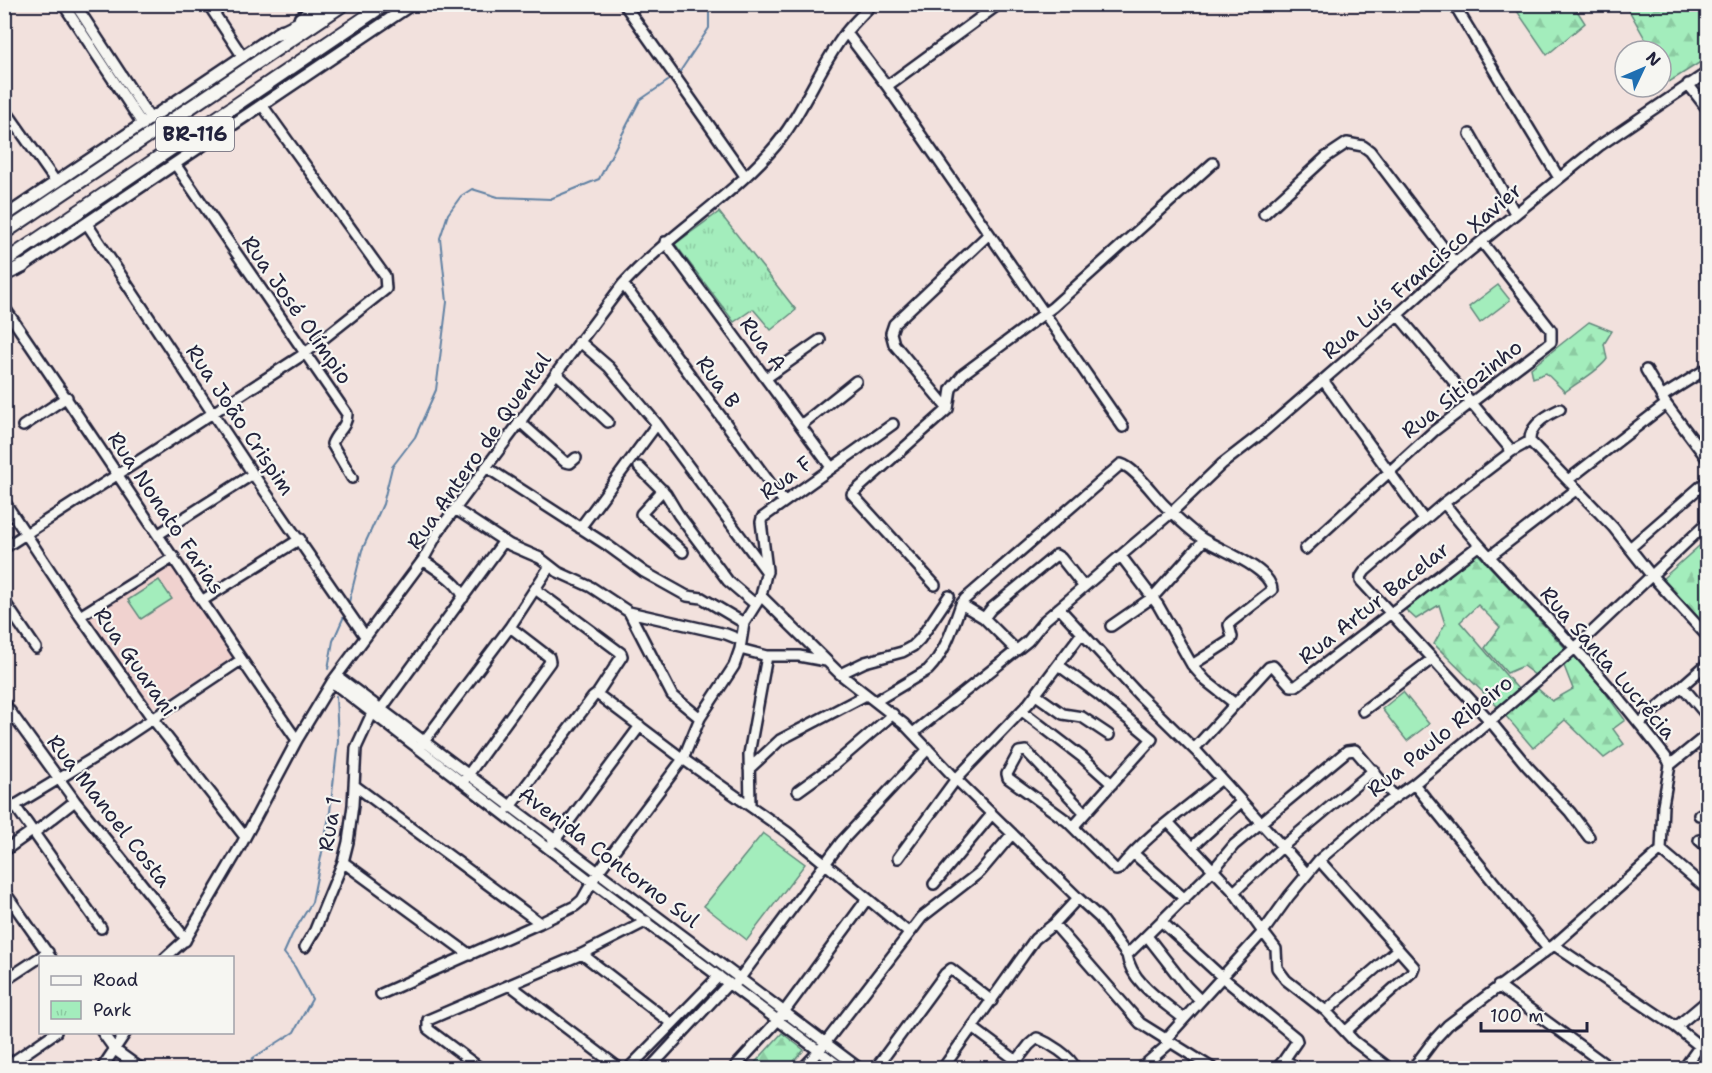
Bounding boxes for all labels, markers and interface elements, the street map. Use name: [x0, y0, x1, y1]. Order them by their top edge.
north arrow: [1613, 39, 1673, 99]
text: N: [1641, 47, 1665, 71]
road number: BR-116: [156, 117, 234, 151]
street label: Rua Luís Francisco Xavier: [1316, 176, 1528, 366]
street label: Rua José Olímpio: [235, 230, 359, 390]
street label: Rua A: [733, 311, 793, 377]
street label: Rua Sitiozinho: [1396, 333, 1528, 445]
street label: Rua João Crispim: [179, 339, 301, 501]
street label: Rua Antero de Quental: [400, 346, 558, 555]
street label: Rua B: [689, 350, 747, 414]
street label: Rua Nonato Farias: [101, 426, 231, 600]
street label: Rua F: [754, 450, 818, 506]
street label: Rua Artur Bacelar: [1293, 535, 1455, 671]
street label: Rua Santa Lucrécia: [1534, 581, 1682, 745]
street label: Rua Guarani: [87, 602, 183, 722]
street label: Rua Paulo Ribeiro: [1361, 669, 1519, 803]
street label: Rua Manoel Costa: [41, 729, 177, 893]
street label: Avenida Contorno Sul: [513, 780, 706, 935]
street label: Rua 1: [312, 795, 348, 853]
legend: [39, 956, 234, 1034]
text: Road: [93, 968, 138, 992]
scale bar: [1481, 995, 1588, 1033]
text: Park: [93, 998, 132, 1022]
text: 100 m: [1490, 1004, 1544, 1028]

